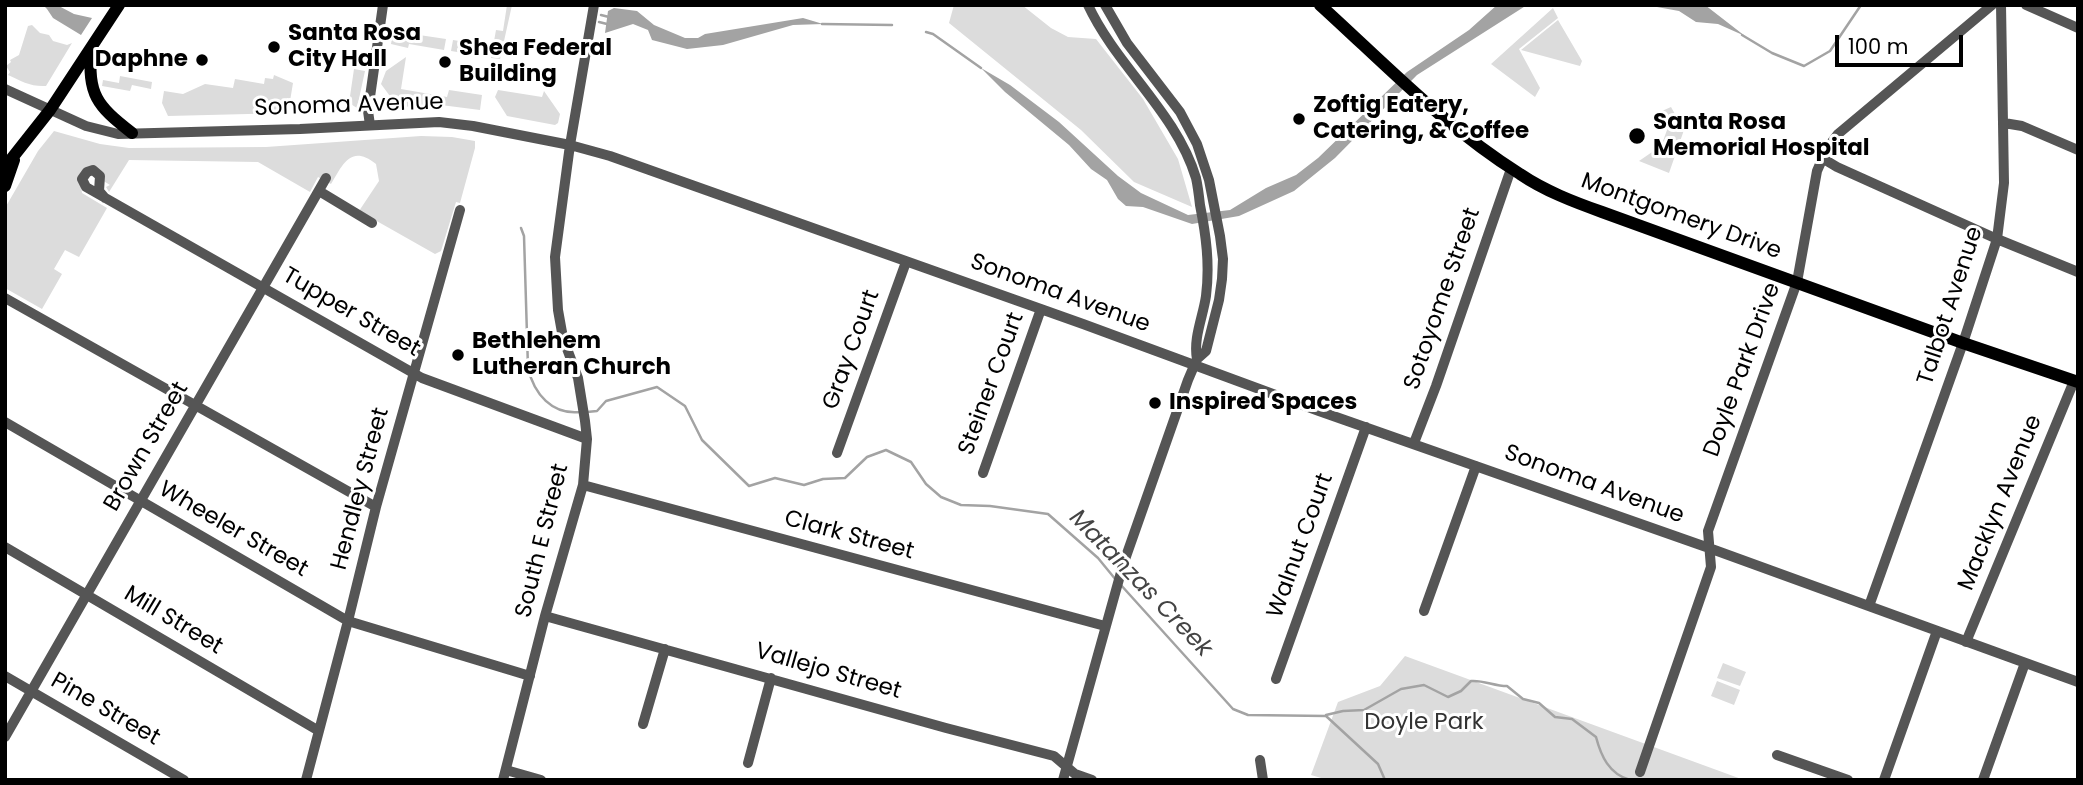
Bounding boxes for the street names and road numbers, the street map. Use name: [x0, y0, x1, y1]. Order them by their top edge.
street label: Sonoma Avenue: [254, 89, 444, 123]
street label: Montgomery Drive: [1577, 168, 1785, 266]
street label: Sotoyome Street: [1399, 204, 1487, 394]
street label: Talbot Avenue: [1912, 223, 1990, 389]
street label: Sonoma Avenue: [966, 249, 1154, 339]
street label: Tupper Street: [277, 262, 425, 364]
street label: Doyle Park Drive: [1699, 279, 1787, 461]
street label: Gray Court: [818, 286, 886, 414]
street label: Steiner Court: [953, 309, 1031, 459]
street label: Brown Street: [99, 378, 195, 516]
street label: Hendley Street: [326, 405, 396, 573]
street label: Macklyn Avenue: [1953, 411, 2049, 595]
street label: Sonoma Avenue: [1500, 440, 1688, 530]
street label: South E Street: [511, 461, 575, 621]
street label: Walnut Court: [1262, 470, 1340, 622]
street label: Wheeler Street: [153, 476, 313, 584]
street label: Clark Street: [781, 505, 917, 567]
street label: Mill Street: [119, 581, 227, 661]
street label: Vallejo Street: [752, 638, 904, 706]
street label: Pine Street: [46, 668, 164, 752]

